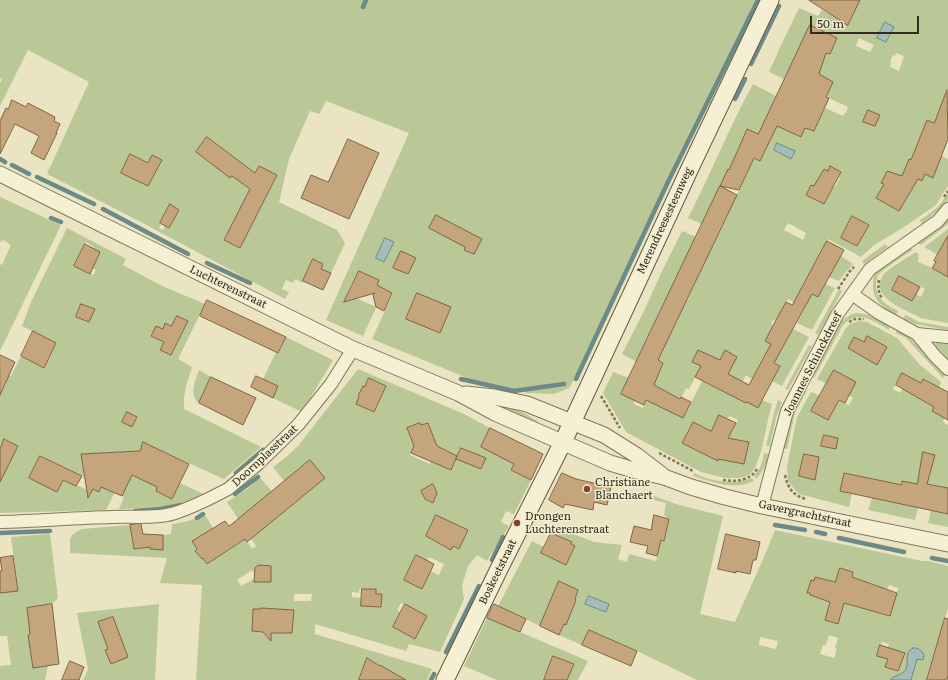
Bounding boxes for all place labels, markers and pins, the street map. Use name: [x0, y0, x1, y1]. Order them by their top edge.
place label: Christiane Blanchaert: [595, 476, 653, 502]
marker: Christiane Blanchaert: [582, 484, 592, 494]
place label: Drongen Luchterenstraat: [525, 510, 609, 536]
marker: Drongen Luchterenstraat: [512, 518, 522, 528]

